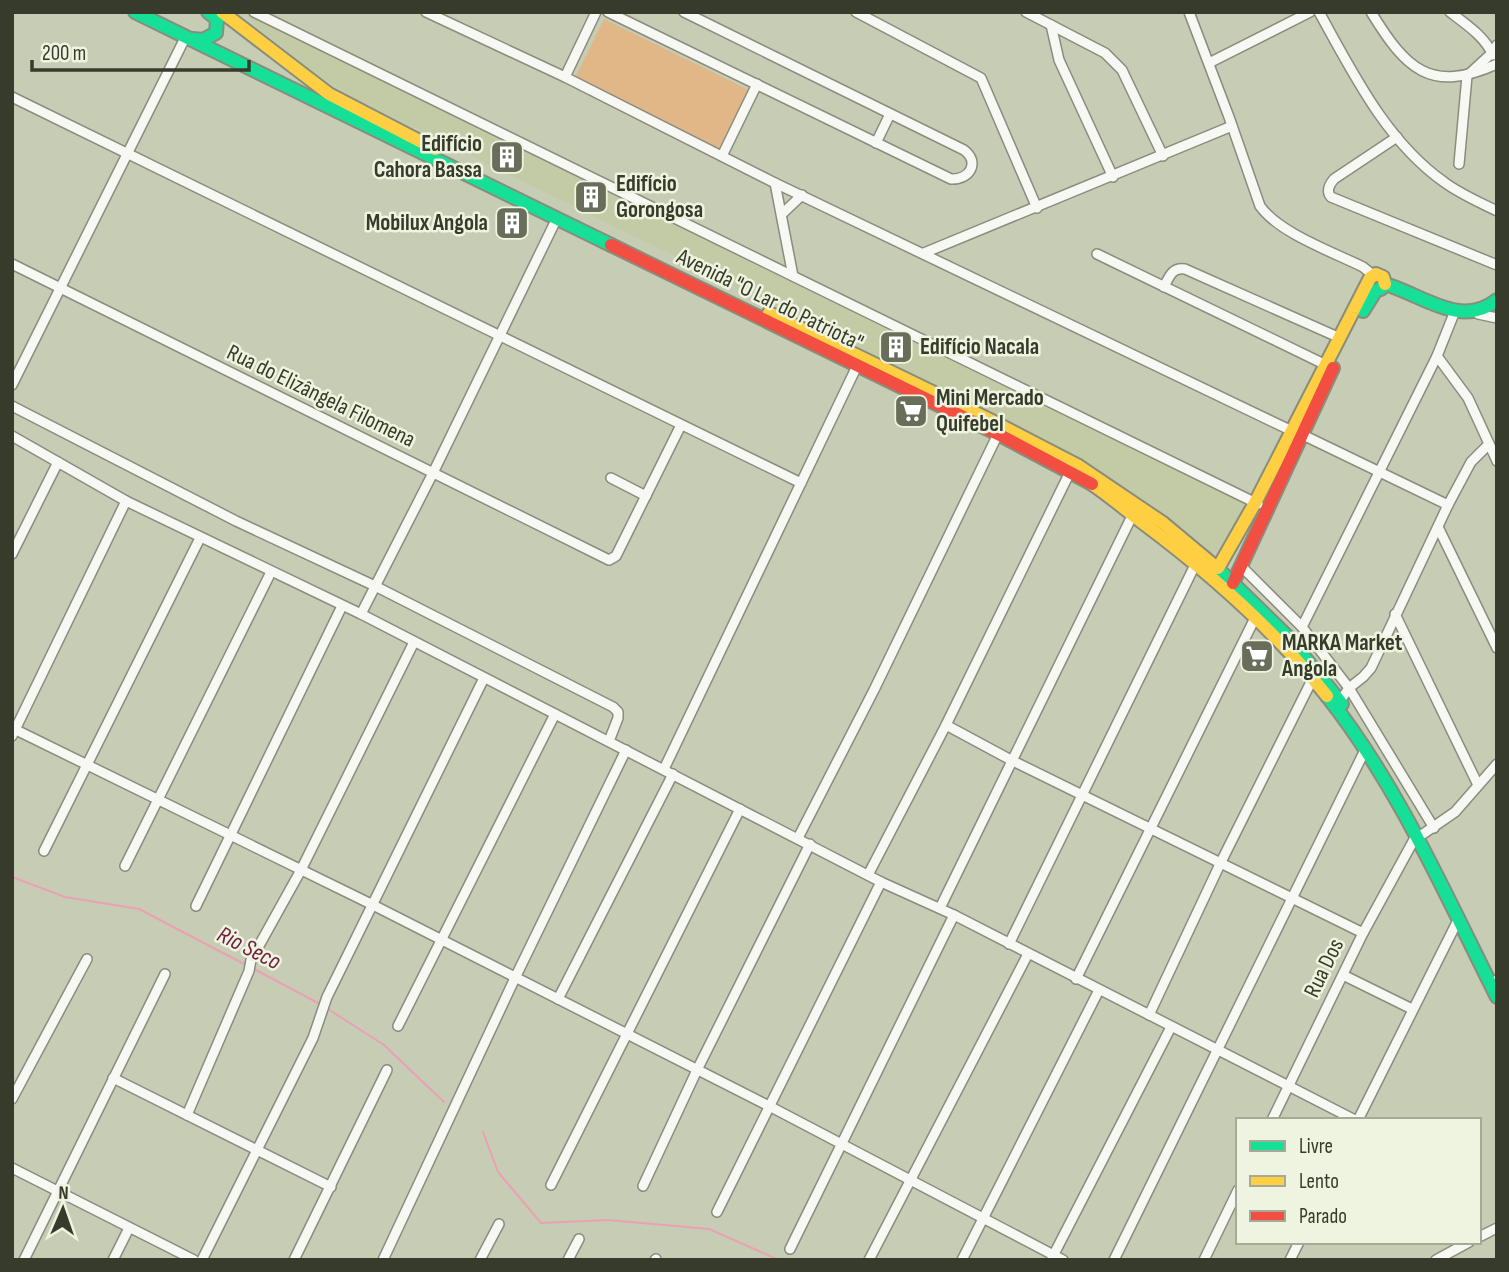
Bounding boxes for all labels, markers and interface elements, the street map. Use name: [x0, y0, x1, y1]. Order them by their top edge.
scale bar: [32, 28, 248, 72]
text: 200 m: [42, 41, 86, 66]
place label: Edifício Cahora Bassa: [374, 130, 482, 184]
building icon: Edifício Cahora Bassa: [488, 138, 526, 176]
place label: Edifício Gorongosa: [616, 170, 703, 224]
building icon: Edifício Gorongosa: [572, 178, 610, 216]
building icon: Mobilux Angola: [493, 204, 531, 242]
place label: Mobilux Angola: [366, 209, 488, 237]
street label: Avenida "O Lar do Patriota": [671, 242, 868, 357]
building icon: Edifício Nacala: [877, 328, 915, 366]
place label: Edifício Nacala: [920, 333, 1039, 361]
street label: Rua do Elizângela Filomena: [222, 338, 420, 454]
place label: Mini Mercado Quifebel: [936, 384, 1044, 438]
supermarket icon: Mini Mercado Quifebel: [892, 392, 930, 430]
place label: MARKA Market Angola: [1281, 629, 1403, 683]
supermarket icon: MARKA Market Angola: [1238, 637, 1276, 675]
water label: Rio Seco: [212, 920, 286, 976]
street label: Rua Dos: [1298, 934, 1350, 1002]
legend: [1236, 1118, 1481, 1244]
text: Livre: [1299, 1134, 1333, 1159]
text: Lento: [1299, 1169, 1339, 1194]
north arrow: [28, 1174, 98, 1244]
text: N: [58, 1182, 69, 1205]
text: Parado: [1299, 1204, 1347, 1229]

